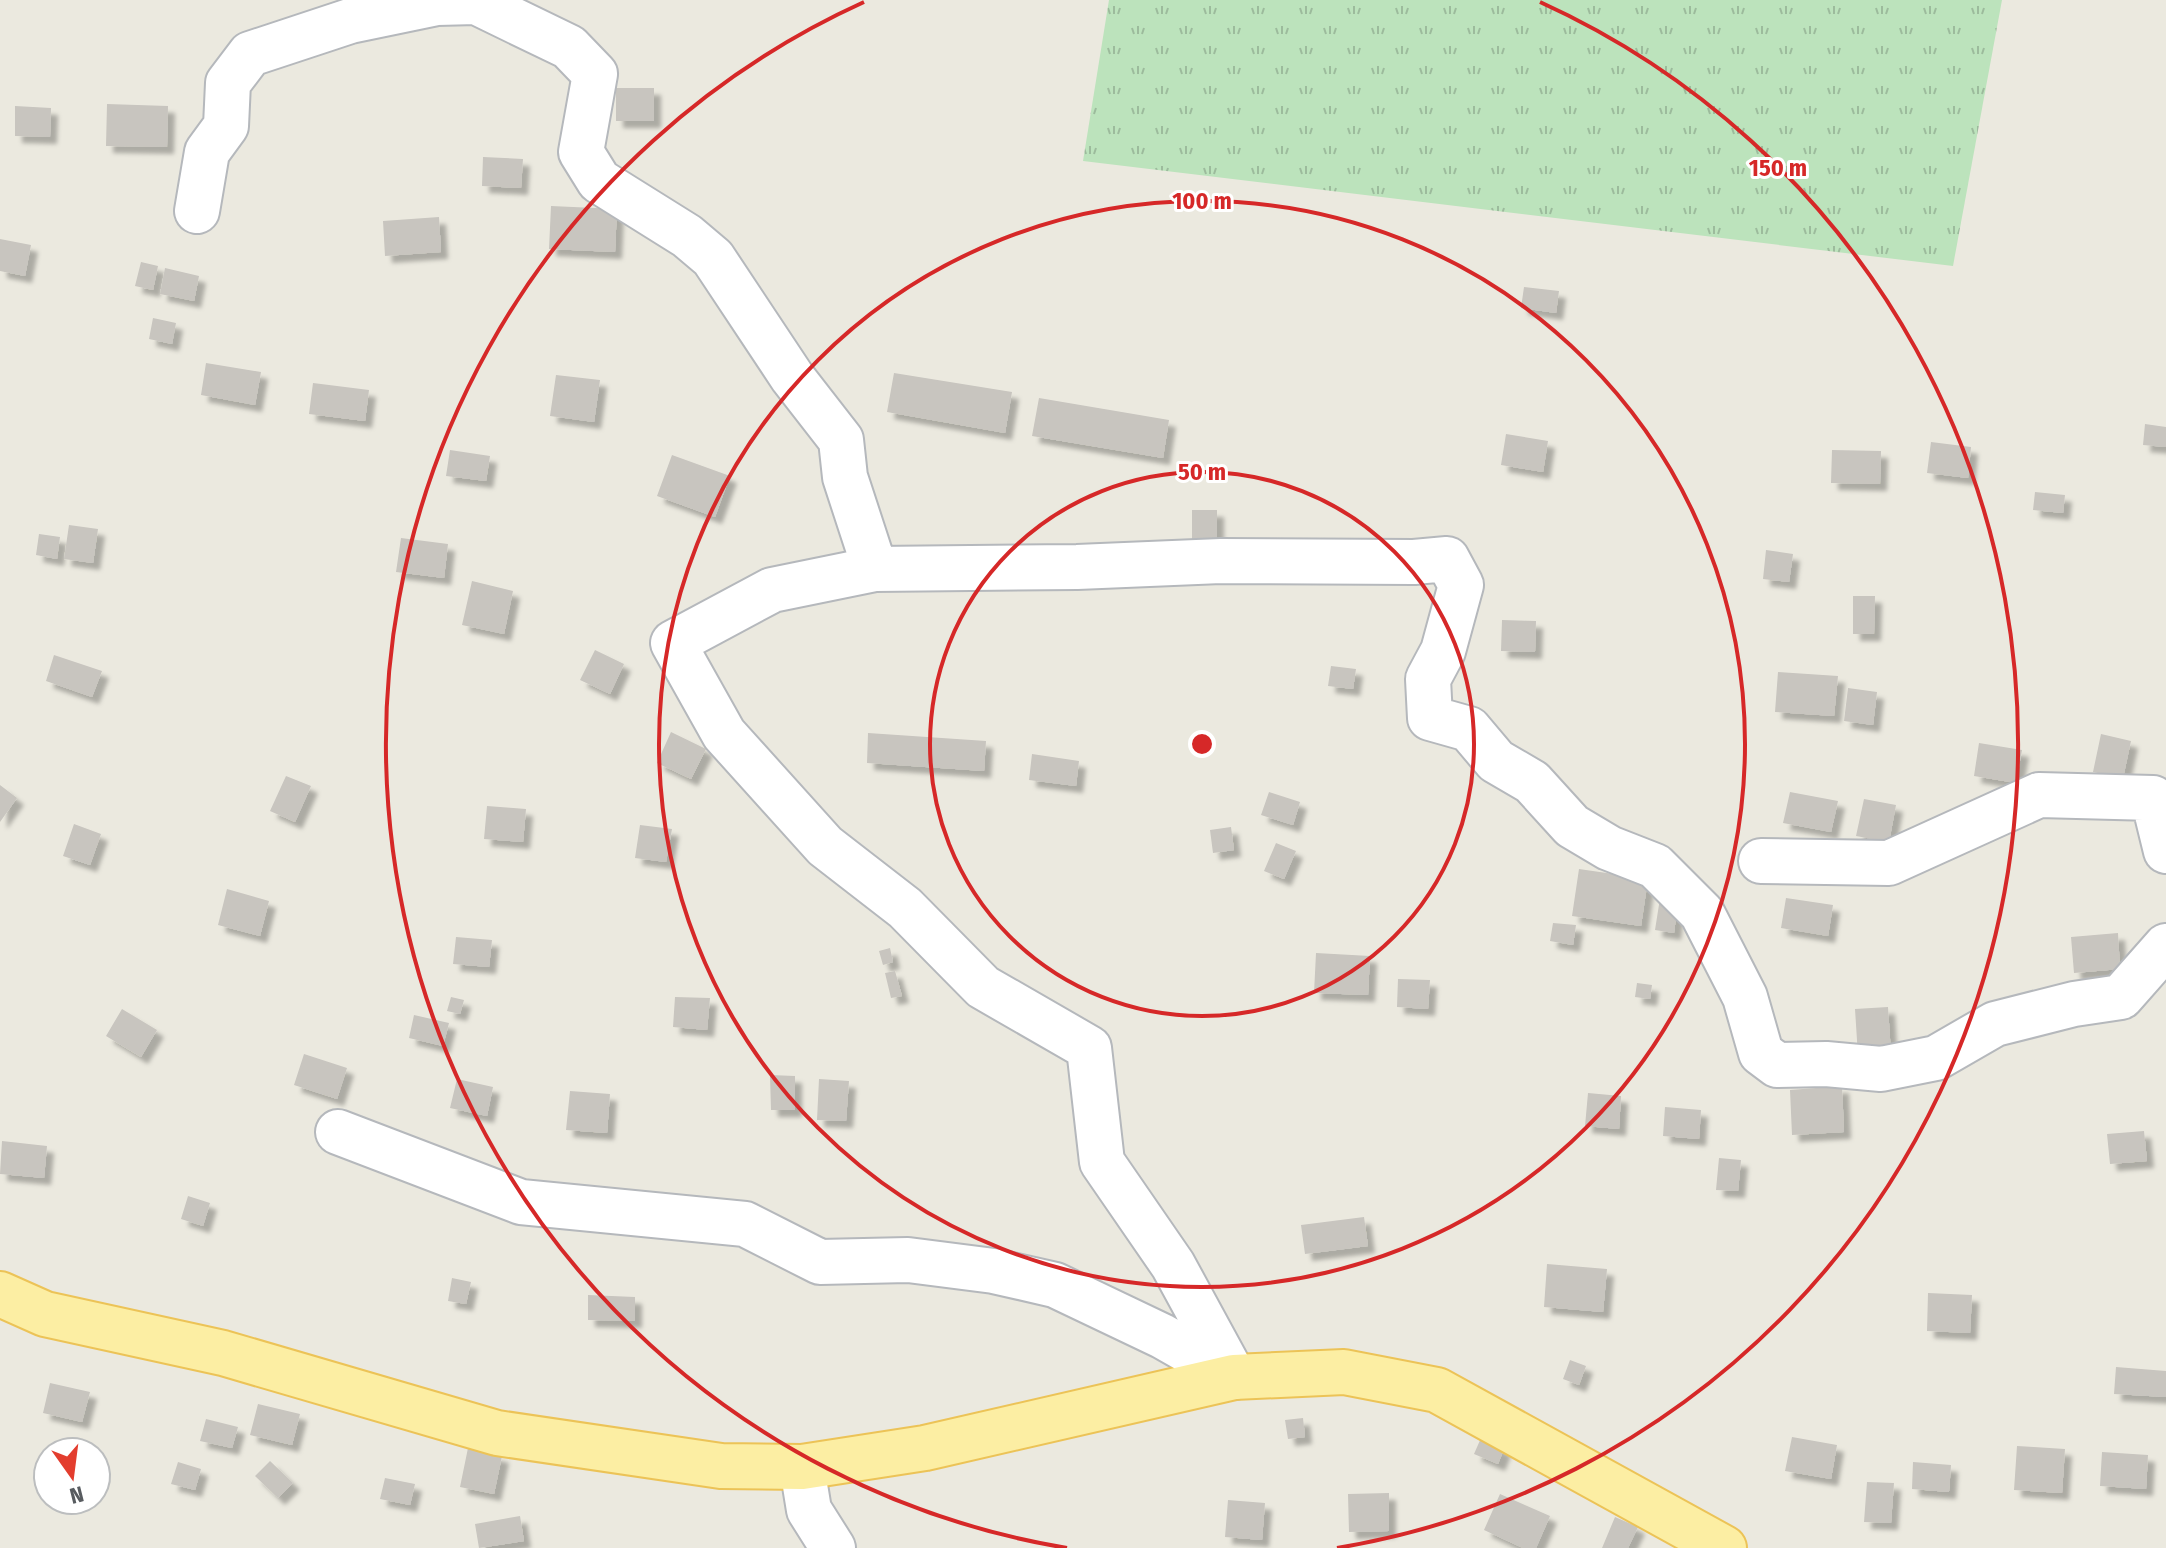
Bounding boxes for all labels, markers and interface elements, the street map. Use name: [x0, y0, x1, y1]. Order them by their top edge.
text: 150 m: [1749, 154, 1807, 182]
text: 100 m: [1172, 187, 1232, 215]
text: 50 m: [1178, 458, 1226, 486]
centre of rings: [1188, 730, 1216, 758]
north arrow: [32, 1436, 112, 1516]
text: N: [67, 1480, 86, 1510]

